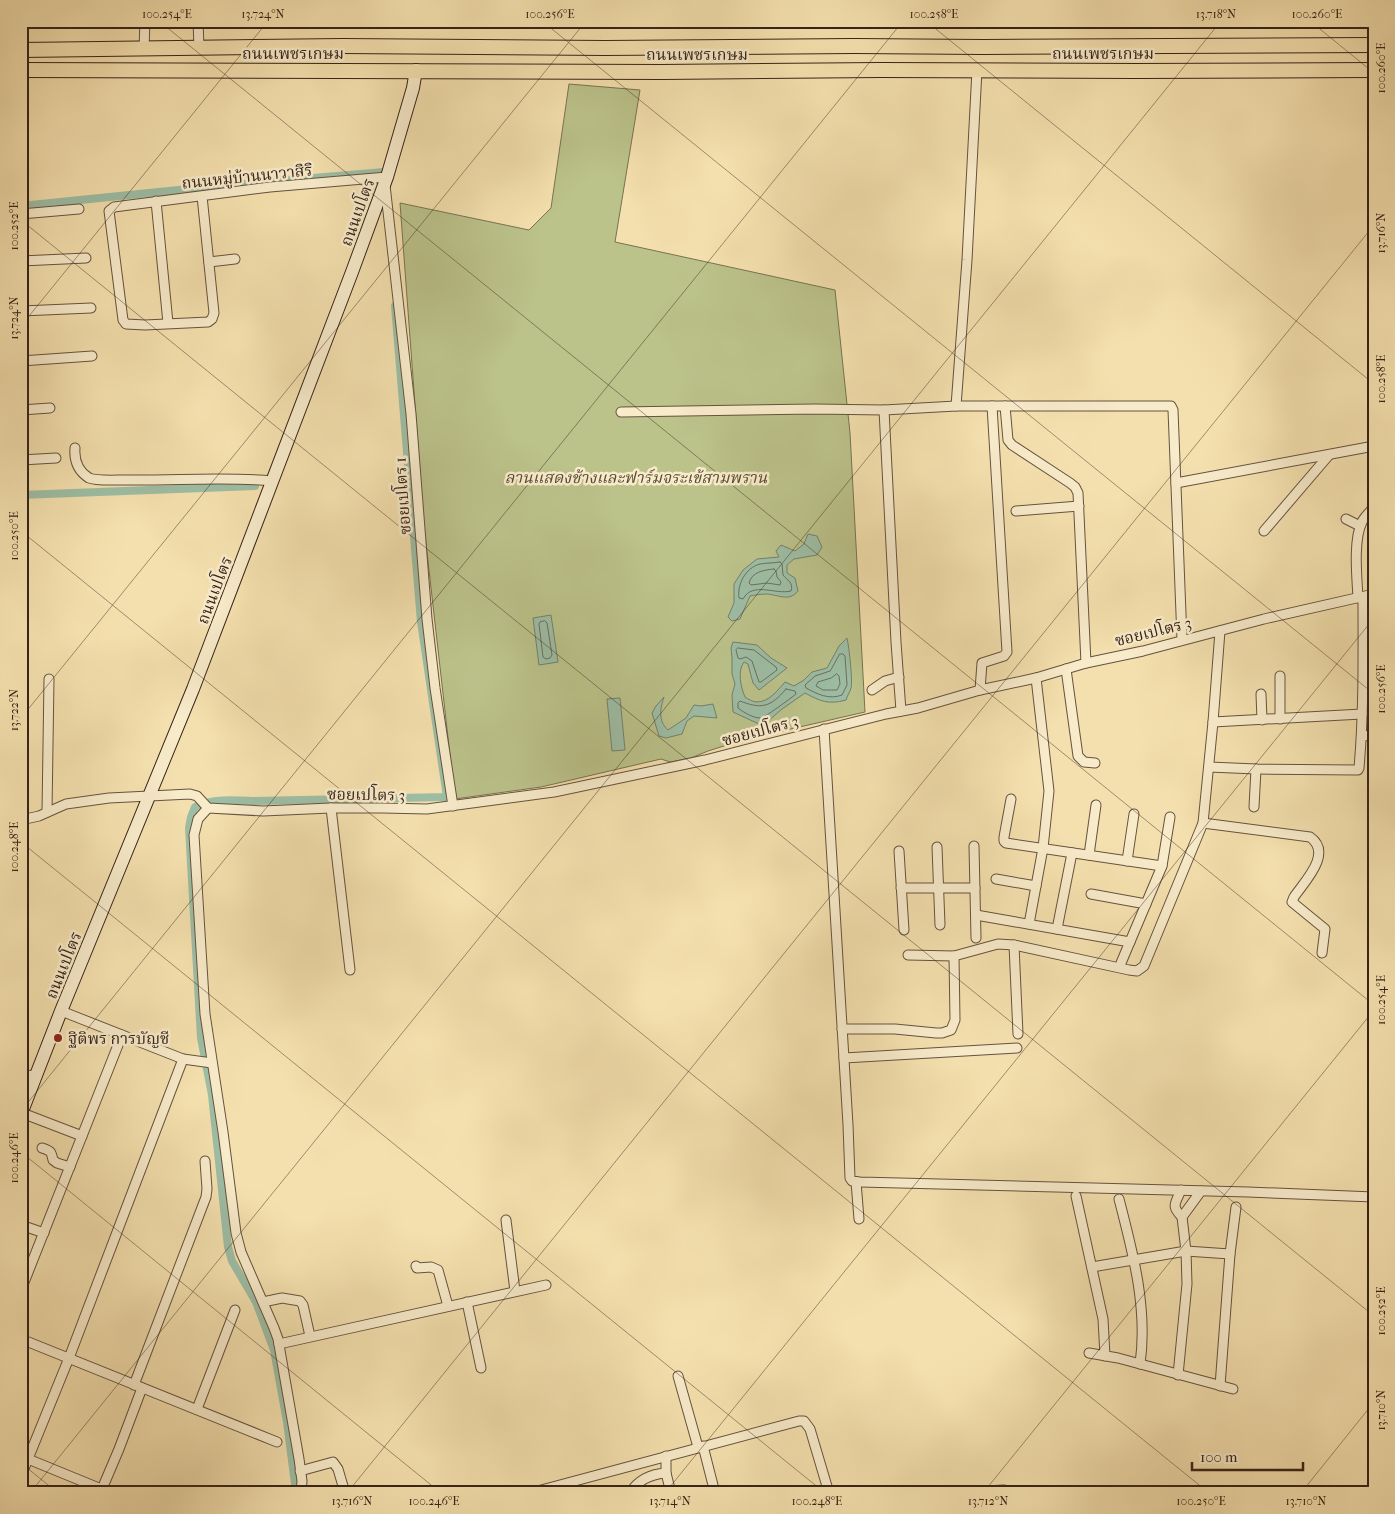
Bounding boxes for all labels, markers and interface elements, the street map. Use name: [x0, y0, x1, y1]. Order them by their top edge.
text: 100.254°E: [142, 7, 192, 21]
text: 13.724°N: [241, 7, 285, 21]
text: 100.256°E: [525, 7, 575, 21]
text: 100.258°E: [910, 7, 958, 21]
text: 13.718°N: [1196, 7, 1236, 21]
text: 100.260°E: [1292, 7, 1342, 21]
text: 100.260°E: [1374, 43, 1388, 93]
street label: ถนนเพชรเกษม: [242, 44, 344, 63]
street label: ถนนเพชรเกษม: [1052, 44, 1154, 63]
street label: ถนนเพชรเกษม: [646, 45, 748, 64]
street label: ถนนหมู่บ้านนาวาสิริ: [181, 160, 314, 194]
street label: ถนนเปโตร: [336, 175, 379, 249]
text: 100.252°E: [7, 202, 21, 251]
text: 13.716°N: [1374, 213, 1388, 253]
text: 13.724°N: [7, 296, 21, 340]
text: 100.258°E: [1374, 355, 1388, 403]
street label: ซอยเปโตร 1: [389, 457, 415, 535]
park label: ลานแสดงช้างและฟาร์มจระเข้สามพราน: [505, 468, 768, 487]
text: 100.250°E: [7, 511, 21, 561]
street label: ถนนเปโตร: [192, 553, 236, 627]
street label: ซอยเปโตร 3: [1113, 612, 1193, 650]
text: 100.256°E: [1374, 664, 1388, 714]
text: 13.722°N: [7, 689, 21, 731]
street label: ซอยเปโตร 3: [720, 710, 800, 750]
street label: ซอยเปโตร 3: [327, 783, 405, 805]
text: 100.248°E: [7, 822, 21, 872]
street label: ถนนเปโตร: [40, 928, 86, 1002]
text: 100.254°E: [1374, 975, 1388, 1025]
place label: ฐิติพร การบัญชี: [68, 1029, 169, 1048]
marker: ฐิติพร การบัญชี: [52, 1032, 64, 1044]
text: 100.246°E: [7, 1132, 21, 1184]
text: 100.252°E: [1374, 1287, 1388, 1336]
text: 13.710°N: [1374, 1390, 1388, 1430]
scale bar: [1192, 1439, 1304, 1471]
text: 100 m: [1200, 1448, 1238, 1466]
text: 13.716°N: [332, 1494, 372, 1508]
text: 100.246°E: [408, 1494, 460, 1508]
text: 13.714°N: [649, 1494, 691, 1508]
text: 100.248°E: [792, 1494, 842, 1508]
text: 13.712°N: [968, 1494, 1008, 1508]
text: 100.250°E: [1176, 1494, 1226, 1508]
text: 13.710°N: [1286, 1494, 1326, 1508]

